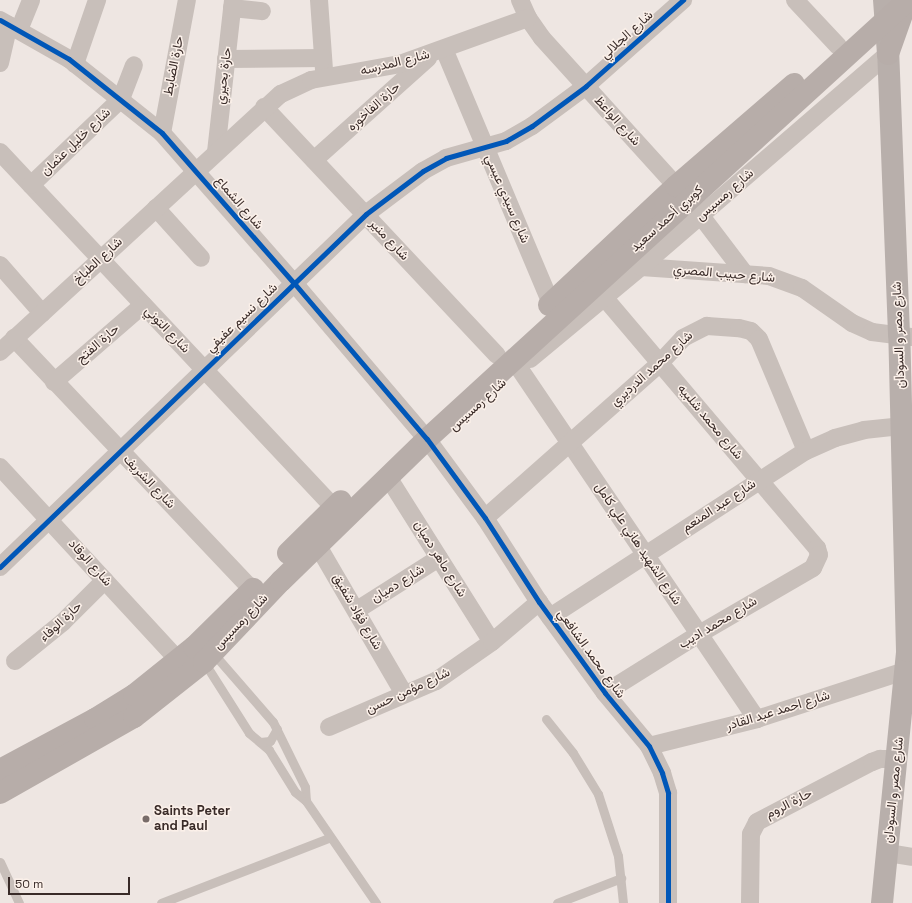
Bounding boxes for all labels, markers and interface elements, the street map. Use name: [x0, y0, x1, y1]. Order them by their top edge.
street label: شارع الجلالي: [598, 7, 656, 63]
street label: حارة الضابط: [161, 35, 187, 97]
street label: حارة بحيري: [213, 47, 235, 105]
street label: شارع المدرسه: [359, 47, 431, 79]
street label: حارة الفاخوره: [344, 79, 404, 135]
street label: شارع الواعظ: [591, 93, 643, 149]
street label: شارع خليل عثمان: [38, 105, 114, 179]
street label: شارع سيدي عيسي: [481, 152, 533, 246]
street label: شارع رمسيس: [693, 166, 757, 224]
street label: شارع الشماع: [212, 173, 266, 233]
street label: كوبري أحمد سعيد: [628, 183, 706, 255]
street label: شارع منير: [366, 216, 412, 264]
street label: شارع الطباخ: [70, 234, 126, 288]
street label: شارع حبيب المصري: [672, 262, 776, 286]
street label: شارع نسيم عفيفي: [203, 280, 281, 356]
street label: شارع مصر و السودان: [889, 281, 909, 389]
street label: شارع التوني: [141, 303, 193, 357]
street label: حارة الفتح: [73, 321, 123, 367]
street label: شارع محمد الدرديري: [608, 328, 696, 410]
street label: شارع رمسيس: [446, 375, 510, 435]
street label: شارع محمد شلبيه: [674, 381, 746, 463]
street label: شارع الشريف: [120, 452, 178, 512]
street label: شارع عبد المنعم: [679, 476, 759, 536]
street label: شارع الشهيد هاني علي كامل: [591, 480, 685, 608]
street label: شارع ماهر دميان: [410, 518, 470, 600]
street label: شارع الوقاد: [65, 536, 115, 590]
street label: شارع دميان: [369, 562, 427, 606]
street label: شارع فؤاد شفيق: [329, 571, 385, 653]
street label: شارع رمسيس: [211, 591, 271, 653]
street label: شارع محمد اديب: [676, 594, 760, 652]
street label: حارة الوفاء: [37, 599, 85, 645]
street label: شارع محمد الشافعي: [554, 607, 628, 701]
street label: شارع مؤمن حسن: [364, 665, 452, 717]
street label: شارع احمد عبد القادر: [724, 688, 832, 734]
street label: شارع مصر و السودان: [881, 736, 907, 844]
street label: حارة الروم: [763, 786, 815, 822]
place label: Saints Peter and Paul: [154, 804, 230, 835]
marker: Saints Peter and Paul: [141, 814, 151, 824]
scale bar: [10, 869, 132, 895]
text: 50 m: [15, 876, 43, 892]

